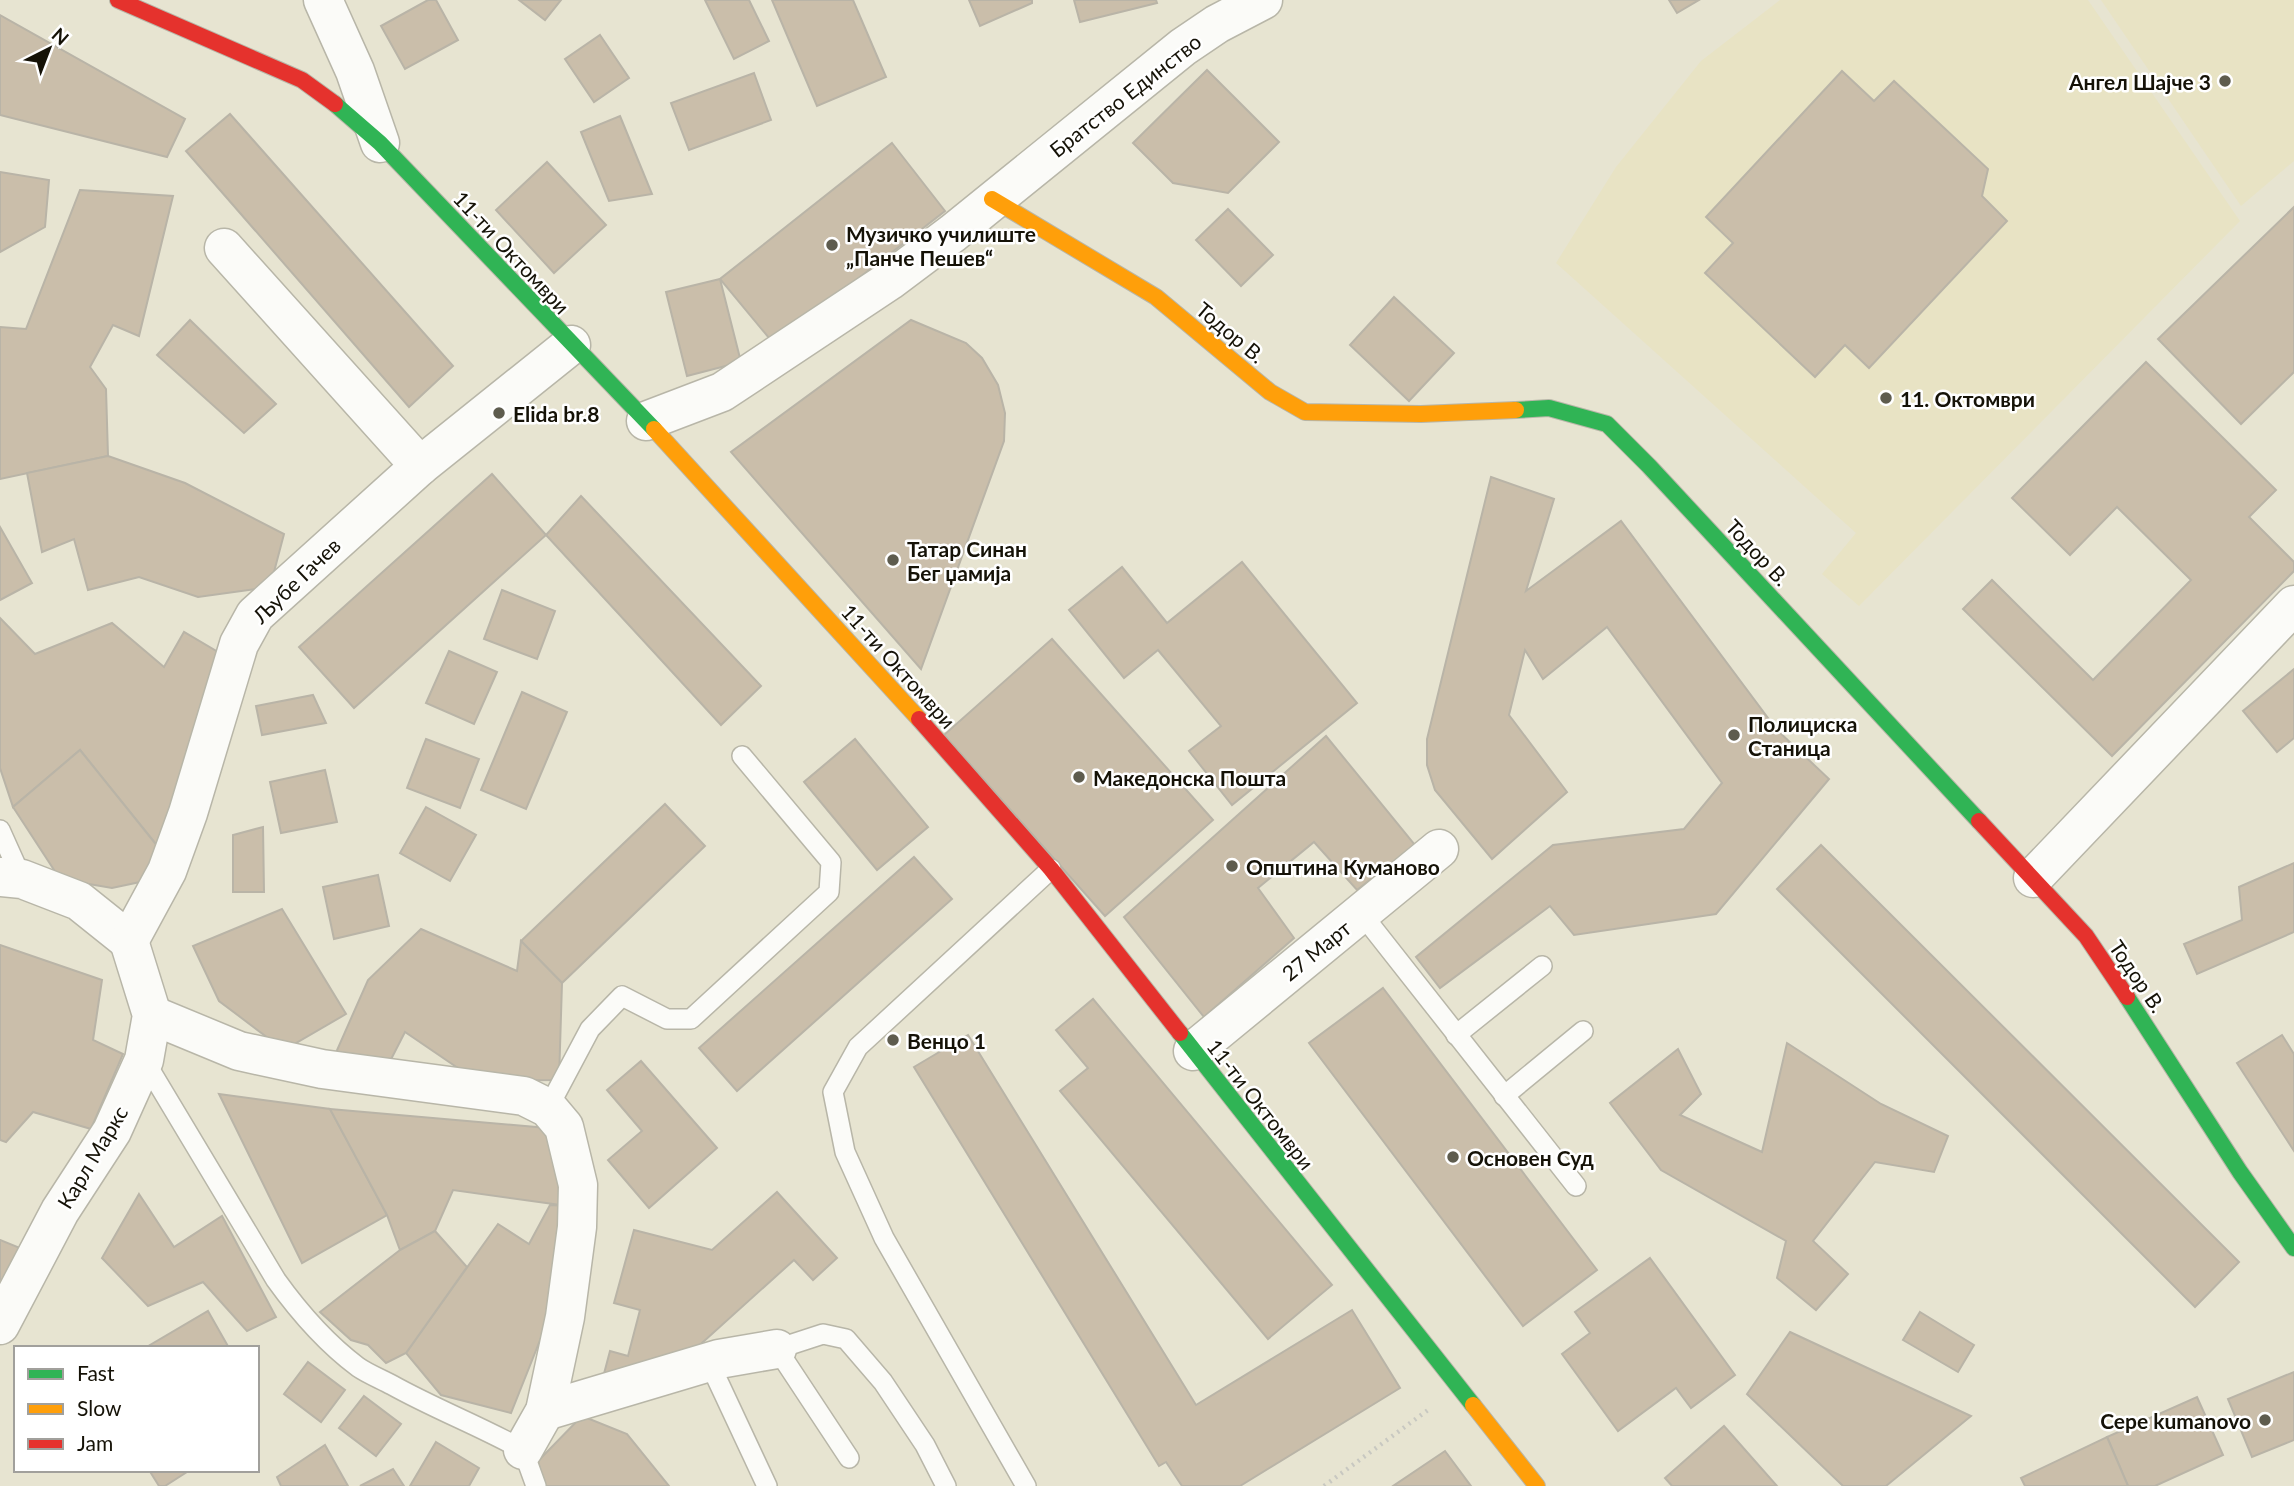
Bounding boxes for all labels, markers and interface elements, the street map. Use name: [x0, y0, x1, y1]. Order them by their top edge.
north arrow: [14, 14, 84, 84]
text: N: [48, 23, 74, 49]
street label: Братство Единство: [1044, 28, 1206, 162]
place label: Ангел Шајче 3: [2068, 69, 2211, 94]
marker: Ангел Шајче 3: [2217, 73, 2233, 89]
street label: 11-ти Октомври: [449, 186, 575, 318]
place label: Музичко училиште „Панче Пешев“: [846, 221, 1036, 270]
marker: Музичко училиште „Панче Пешев“: [824, 237, 840, 253]
street label: Тодор В.: [1192, 296, 1270, 368]
place label: 11. Октомври: [1900, 386, 2035, 411]
marker: 11. Октомври: [1878, 390, 1894, 406]
place label: Elida br.8: [513, 401, 599, 426]
marker: Elida br.8: [491, 405, 507, 421]
street label: Тодор В.: [1721, 514, 1795, 590]
street label: Љубе Гачев: [246, 532, 345, 629]
place label: Татар Синан Бег џамија: [907, 536, 1027, 585]
marker: Татар Синан Бег џамија: [885, 552, 901, 568]
street label: 11-ти Октомври: [837, 599, 961, 733]
place label: Полициска Станица: [1748, 711, 1857, 760]
marker: Полициска Станица: [1726, 727, 1742, 743]
place label: Македонска Пошта: [1093, 765, 1286, 790]
marker: Македонска Пошта: [1071, 769, 1087, 785]
place label: Општина Куманово: [1246, 854, 1440, 879]
marker: Општина Куманово: [1224, 858, 1240, 874]
street label: 27 Март: [1276, 914, 1356, 985]
street label: Тодор В.: [2105, 935, 2171, 1017]
place label: Венцо 1: [907, 1028, 986, 1053]
marker: Венцо 1: [885, 1032, 901, 1048]
street label: 11-ти Октомври: [1202, 1034, 1320, 1174]
street label: Карл Маркс: [52, 1101, 132, 1213]
place label: Основен Суд: [1467, 1145, 1594, 1170]
marker: Основен Суд: [1445, 1149, 1461, 1165]
legend: [14, 1346, 259, 1472]
text: Fast: [77, 1360, 115, 1385]
text: Slow: [77, 1395, 122, 1420]
place label: Cepe kumanovo: [2100, 1408, 2251, 1433]
marker: Cepe kumanovo: [2257, 1412, 2273, 1428]
text: Jam: [77, 1430, 113, 1455]

